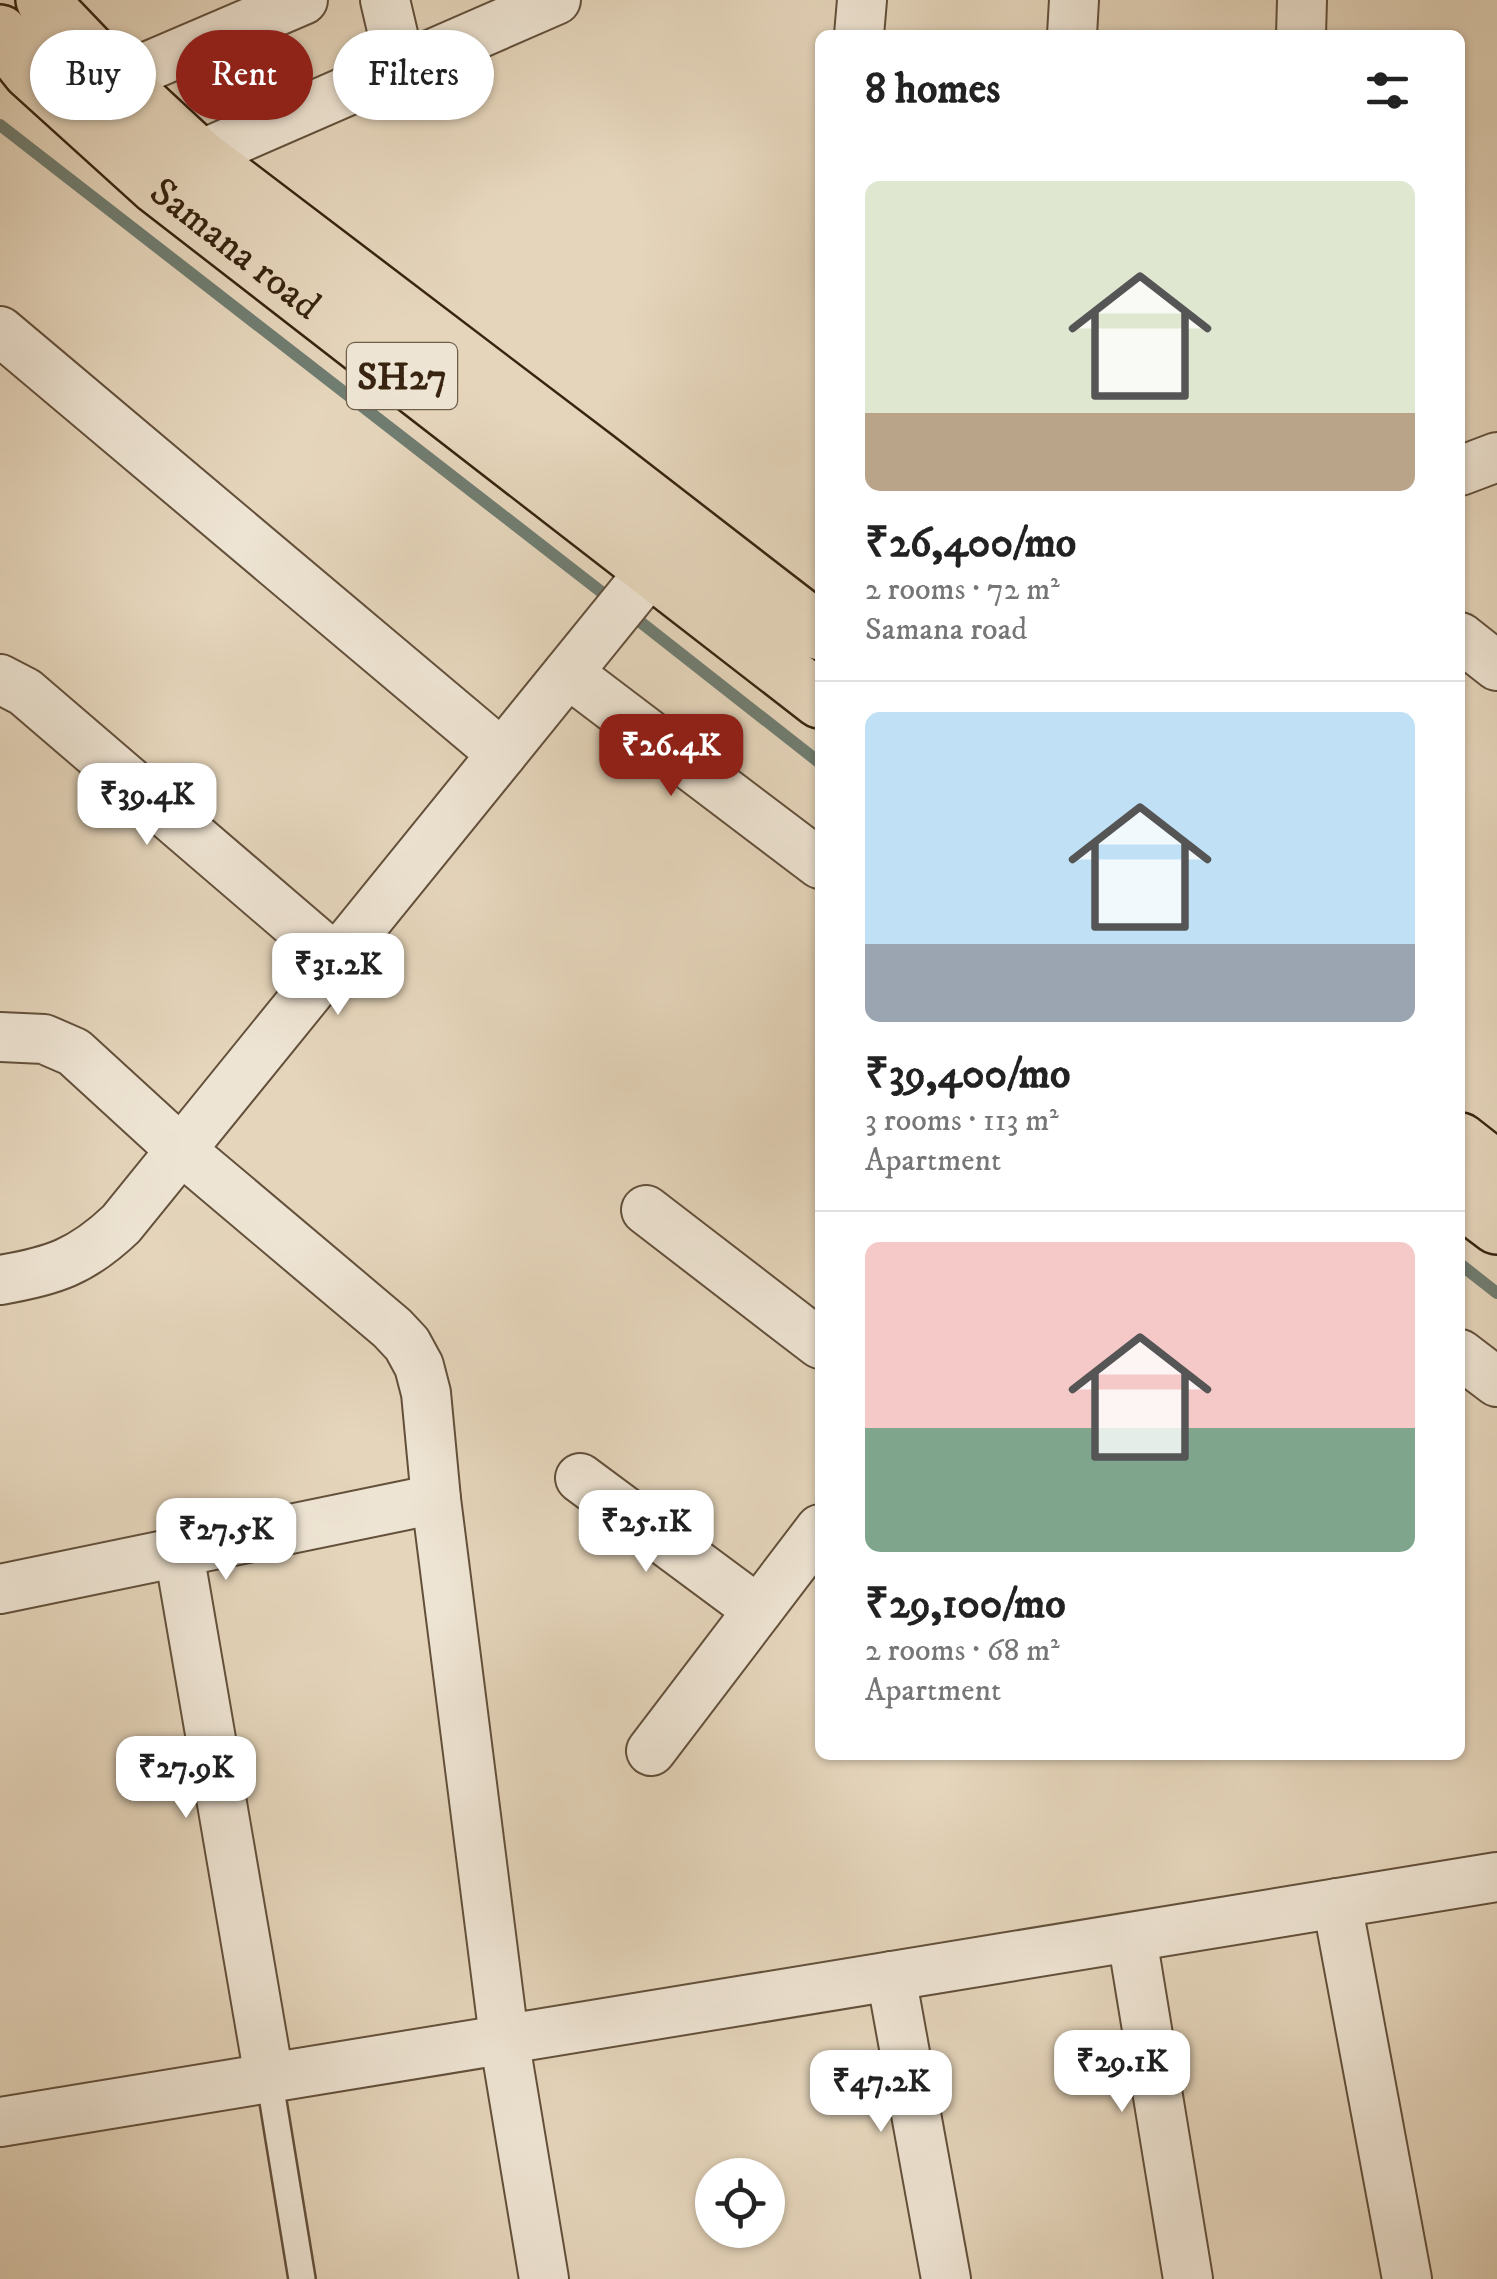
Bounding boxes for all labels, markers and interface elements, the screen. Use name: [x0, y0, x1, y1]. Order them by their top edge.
chip: Buy: [30, 30, 156, 120]
chip: Rent: [176, 30, 313, 120]
chip: Filters: [333, 30, 494, 120]
icon: filters: [1360, 63, 1415, 118]
text: 8 homes: [865, 64, 1000, 116]
street label: Samana road: [139, 168, 330, 332]
icon: home: [1050, 246, 1230, 426]
road number: SH27: [347, 343, 457, 409]
text: ₹26,400/mo: [865, 518, 1076, 570]
text: 2 rooms · 72 m²: [865, 570, 1060, 610]
text: Samana road: [865, 610, 1027, 650]
pin: ₹26.4K: [590, 714, 752, 799]
text: ₹26.4K: [621, 726, 721, 766]
pin: ₹39.4K: [66, 763, 228, 848]
text: ₹39.4K: [99, 775, 195, 815]
icon: home: [1050, 777, 1230, 957]
pin: ₹31.2K: [257, 933, 419, 1018]
text: ₹31.2K: [294, 945, 382, 985]
text: ₹39,400/mo: [865, 1049, 1070, 1101]
text: 3 rooms · 113 m²: [865, 1101, 1059, 1141]
text: Apartment: [865, 1141, 1001, 1181]
icon: home: [1050, 1307, 1230, 1487]
pin: ₹25.1K: [565, 1490, 727, 1575]
pin: ₹27.5K: [145, 1498, 307, 1583]
text: ₹25.1K: [601, 1502, 691, 1542]
text: ₹27.5K: [178, 1510, 274, 1550]
text: ₹29,100/mo: [865, 1579, 1066, 1631]
text: 2 rooms · 68 m²: [865, 1631, 1060, 1671]
text: Apartment: [865, 1671, 1001, 1711]
pin: ₹27.9K: [105, 1736, 267, 1821]
text: ₹27.9K: [138, 1748, 234, 1788]
pin: ₹29.1K: [1041, 2030, 1203, 2115]
text: ₹29.1K: [1076, 2042, 1168, 2082]
pin: ₹47.2K: [800, 2050, 962, 2135]
text: ₹47.2K: [832, 2062, 930, 2102]
map controls: [695, 2158, 785, 2248]
button: locate: [695, 2158, 785, 2248]

